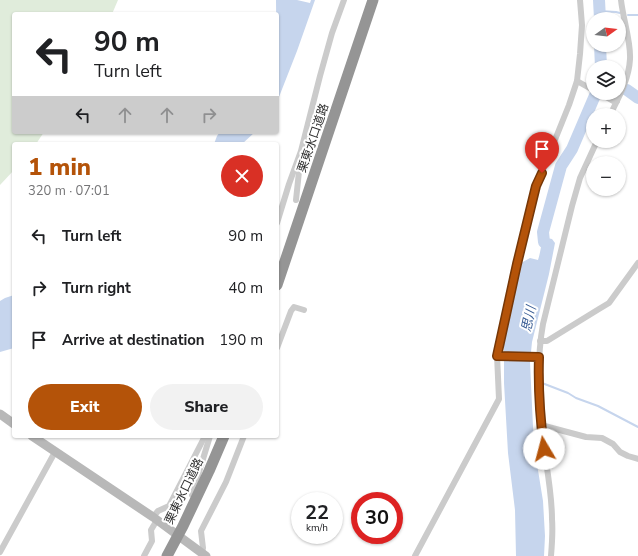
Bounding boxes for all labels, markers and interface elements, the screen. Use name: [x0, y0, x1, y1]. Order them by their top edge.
north arrow: [586, 12, 626, 52]
map controls: [586, 12, 626, 196]
text: 90 m: [94, 23, 160, 61]
icon: left: [28, 28, 80, 80]
text: Turn left: [94, 59, 162, 83]
button: layers: [586, 60, 626, 100]
street label: 栗東水口道路: [294, 101, 332, 175]
icon: left: [72, 104, 94, 126]
icon: ahead: [114, 104, 136, 126]
icon: ahead: [156, 104, 178, 126]
icon: right: [198, 104, 220, 126]
button: +: [586, 108, 626, 148]
pin: [525, 132, 559, 173]
icon: arrive: [531, 138, 553, 160]
text: 1 min: [28, 151, 91, 183]
button: close: [221, 155, 263, 197]
button: −: [586, 156, 626, 196]
text: 320 m · 07:01: [28, 182, 110, 200]
icon: left: [28, 225, 50, 247]
text: Turn left: [62, 226, 121, 246]
text: 90 m: [228, 226, 263, 246]
icon: right: [28, 277, 50, 299]
text: Turn right: [62, 278, 131, 298]
text: 40 m: [228, 278, 263, 298]
water label: 思川: [517, 302, 541, 334]
icon: arrive: [28, 329, 50, 351]
text: Arrive at destination: [62, 330, 205, 350]
text: 190 m: [219, 330, 263, 350]
button: Exit: [28, 384, 142, 430]
button: Share: [150, 384, 263, 430]
position arrow: [523, 428, 565, 470]
street label: 栗東水口道路: [161, 455, 207, 527]
speed limit sign: 30: [351, 492, 403, 544]
text: 22: [305, 499, 329, 526]
text: km/h: [306, 521, 328, 535]

